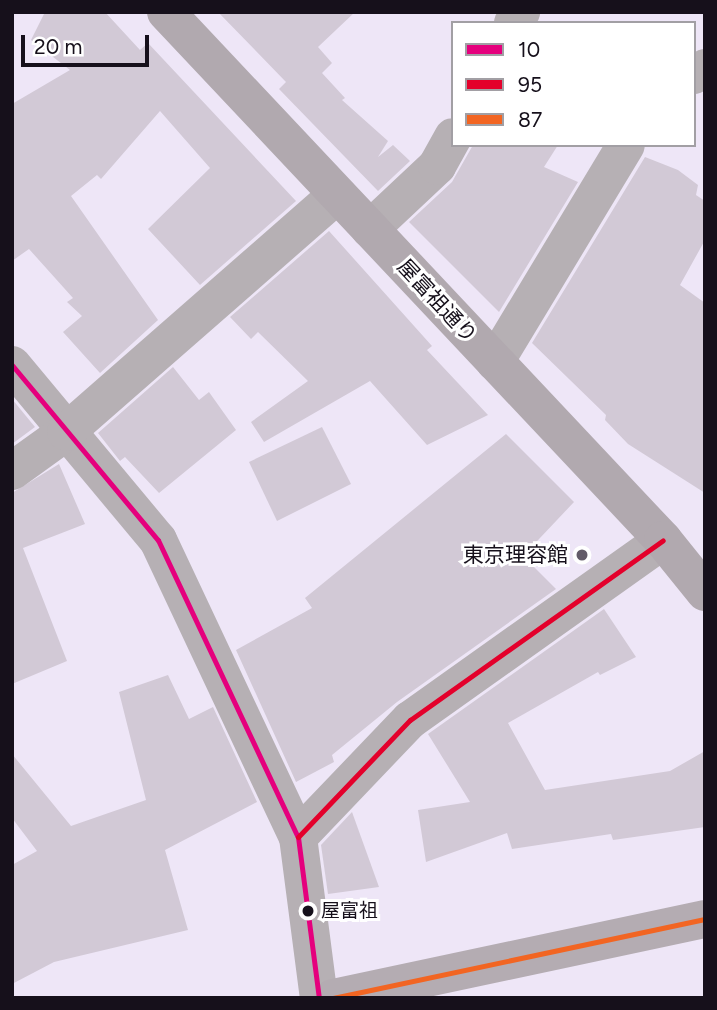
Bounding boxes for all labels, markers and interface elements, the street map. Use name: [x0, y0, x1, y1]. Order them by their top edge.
scale bar: [24, 21, 152, 65]
legend: [451, 21, 696, 147]
text: 20 m: [34, 34, 82, 59]
text: 10: [518, 37, 540, 62]
text: 95: [518, 72, 542, 97]
text: 87: [518, 107, 542, 132]
street label: 屋富祖通り: [392, 254, 482, 348]
place label: 東京理容館: [463, 542, 568, 568]
marker: 東京理容館: [574, 547, 590, 563]
place label: 屋富祖: [321, 900, 378, 922]
marker: 屋富祖: [301, 904, 315, 918]

